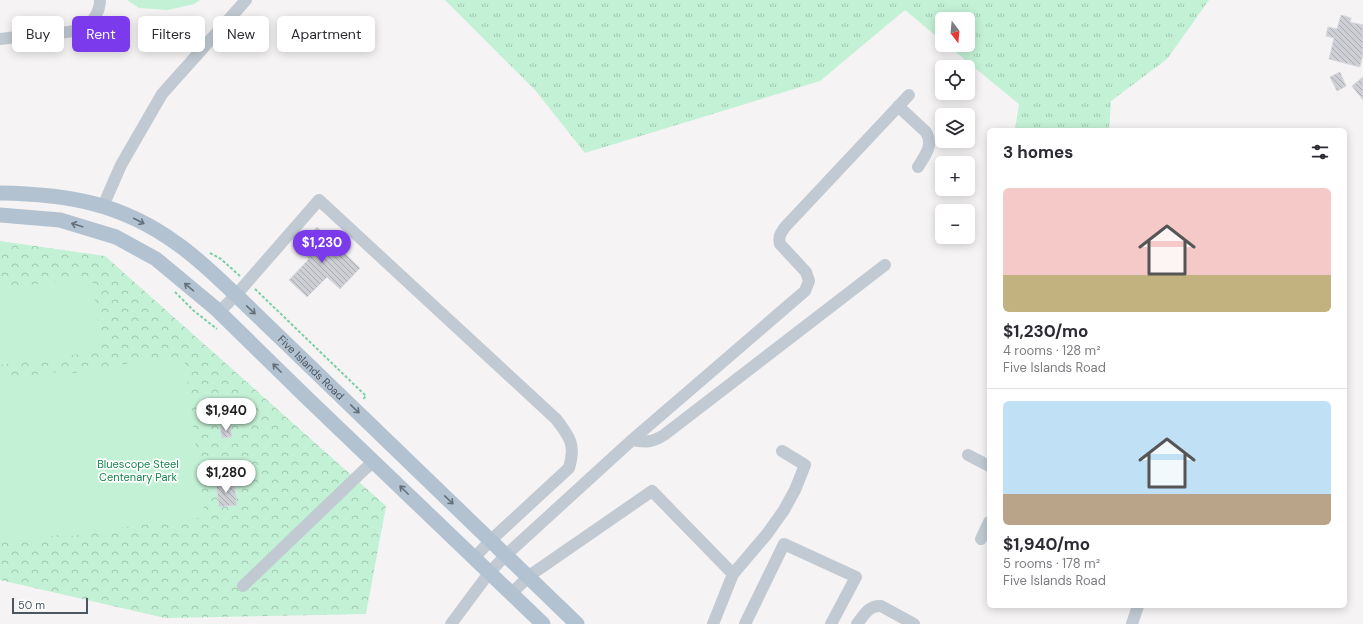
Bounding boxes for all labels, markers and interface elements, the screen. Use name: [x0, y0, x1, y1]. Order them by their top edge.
north arrow: [935, 12, 975, 52]
map controls: [935, 12, 975, 244]
chip: Buy: [12, 16, 64, 52]
chip: Rent: [72, 16, 130, 52]
chip: Filters: [138, 16, 205, 52]
chip: New: [213, 16, 269, 52]
chip: Apartment: [277, 16, 375, 52]
button: locate: [935, 60, 975, 100]
button: layers: [935, 108, 975, 148]
text: 3 homes: [1003, 141, 1073, 163]
icon: filters: [1309, 141, 1331, 163]
button: +: [935, 156, 975, 196]
button: −: [935, 204, 975, 244]
icon: home: [1131, 214, 1203, 286]
one-way arrow: [133, 218, 145, 225]
one-way arrow: [70, 221, 83, 228]
pin: $1,230: [289, 230, 355, 264]
text: $1,230: [302, 234, 342, 251]
one-way arrow: [184, 282, 195, 291]
one-way arrow: [246, 305, 256, 314]
text: $1,230/mo: [1003, 320, 1088, 342]
street label: Five Islands Road: [275, 332, 347, 403]
text: 4 rooms · 128 m²: [1003, 342, 1101, 359]
text: Five Islands Road: [1003, 359, 1106, 376]
one-way arrow: [272, 363, 282, 373]
pin: $1,940: [193, 398, 259, 432]
text: $1,940: [205, 402, 247, 419]
one-way arrow: [350, 404, 360, 414]
icon: home: [1131, 427, 1203, 499]
park label: Bluescope Steel Centenary Park: [97, 457, 179, 484]
pin: $1,280: [193, 460, 259, 494]
text: $1,280: [206, 464, 246, 481]
one-way arrow: [399, 485, 409, 495]
one-way arrow: [443, 495, 453, 504]
text: $1,940/mo: [1003, 533, 1090, 555]
text: 5 rooms · 178 m²: [1003, 555, 1100, 572]
text: Five Islands Road: [1003, 572, 1106, 589]
scale bar: [12, 596, 88, 615]
text: 50 m: [18, 598, 45, 612]

